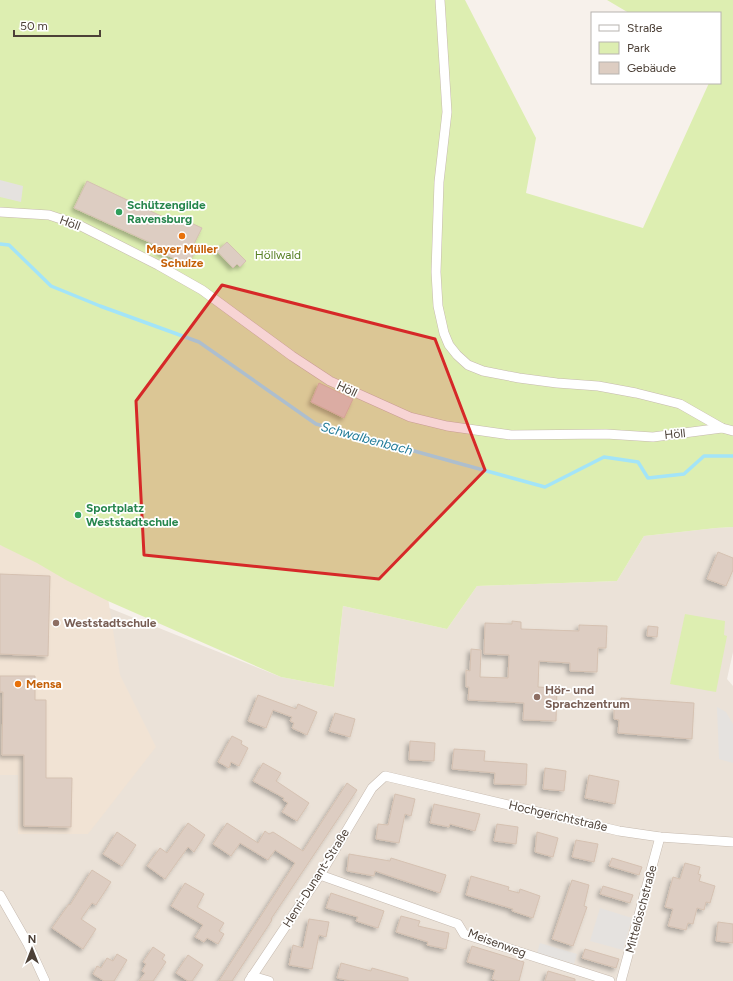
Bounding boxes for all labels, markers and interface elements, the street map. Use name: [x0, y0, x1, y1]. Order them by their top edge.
scale bar: [14, 12, 100, 38]
legend: [591, 12, 721, 84]
text: 50 m: [20, 19, 48, 33]
text: Straße: [627, 21, 663, 35]
text: Park: [627, 41, 650, 55]
text: Gebäude: [627, 61, 677, 75]
place label: Schützengilde Ravensburg: [127, 198, 206, 226]
marker: Schützengilde Ravensburg: [114, 207, 124, 217]
street label: Höll: [58, 213, 82, 233]
marker: Mayer Müller Schulze: [177, 231, 187, 241]
place label: Mayer Müller Schulze: [146, 242, 218, 270]
park label: Höllwald: [255, 248, 301, 262]
street label: Höll: [334, 378, 360, 400]
water label: Schwalbenbach: [319, 419, 414, 458]
street label: Höll: [664, 426, 686, 442]
place label: Sportplatz Weststadtschule: [86, 501, 179, 529]
marker: Sportplatz Weststadtschule: [73, 510, 83, 520]
place label: Weststadtschule: [64, 616, 157, 630]
marker: Weststadtschule: [51, 618, 61, 628]
place label: Mensa: [26, 677, 62, 691]
marker: Mensa: [13, 679, 23, 689]
place label: Hör- und Sprachzentrum: [545, 683, 630, 711]
marker: Hör- und Sprachzentrum: [532, 692, 542, 702]
street label: Hochgerichtstraße: [507, 798, 609, 834]
street label: Henri-Dunant-Straße: [280, 826, 352, 930]
street label: Mittelöschstraße: [623, 863, 660, 955]
street label: Meisenweg: [466, 926, 528, 960]
north arrow: [12, 929, 52, 969]
text: N: [28, 933, 36, 946]

